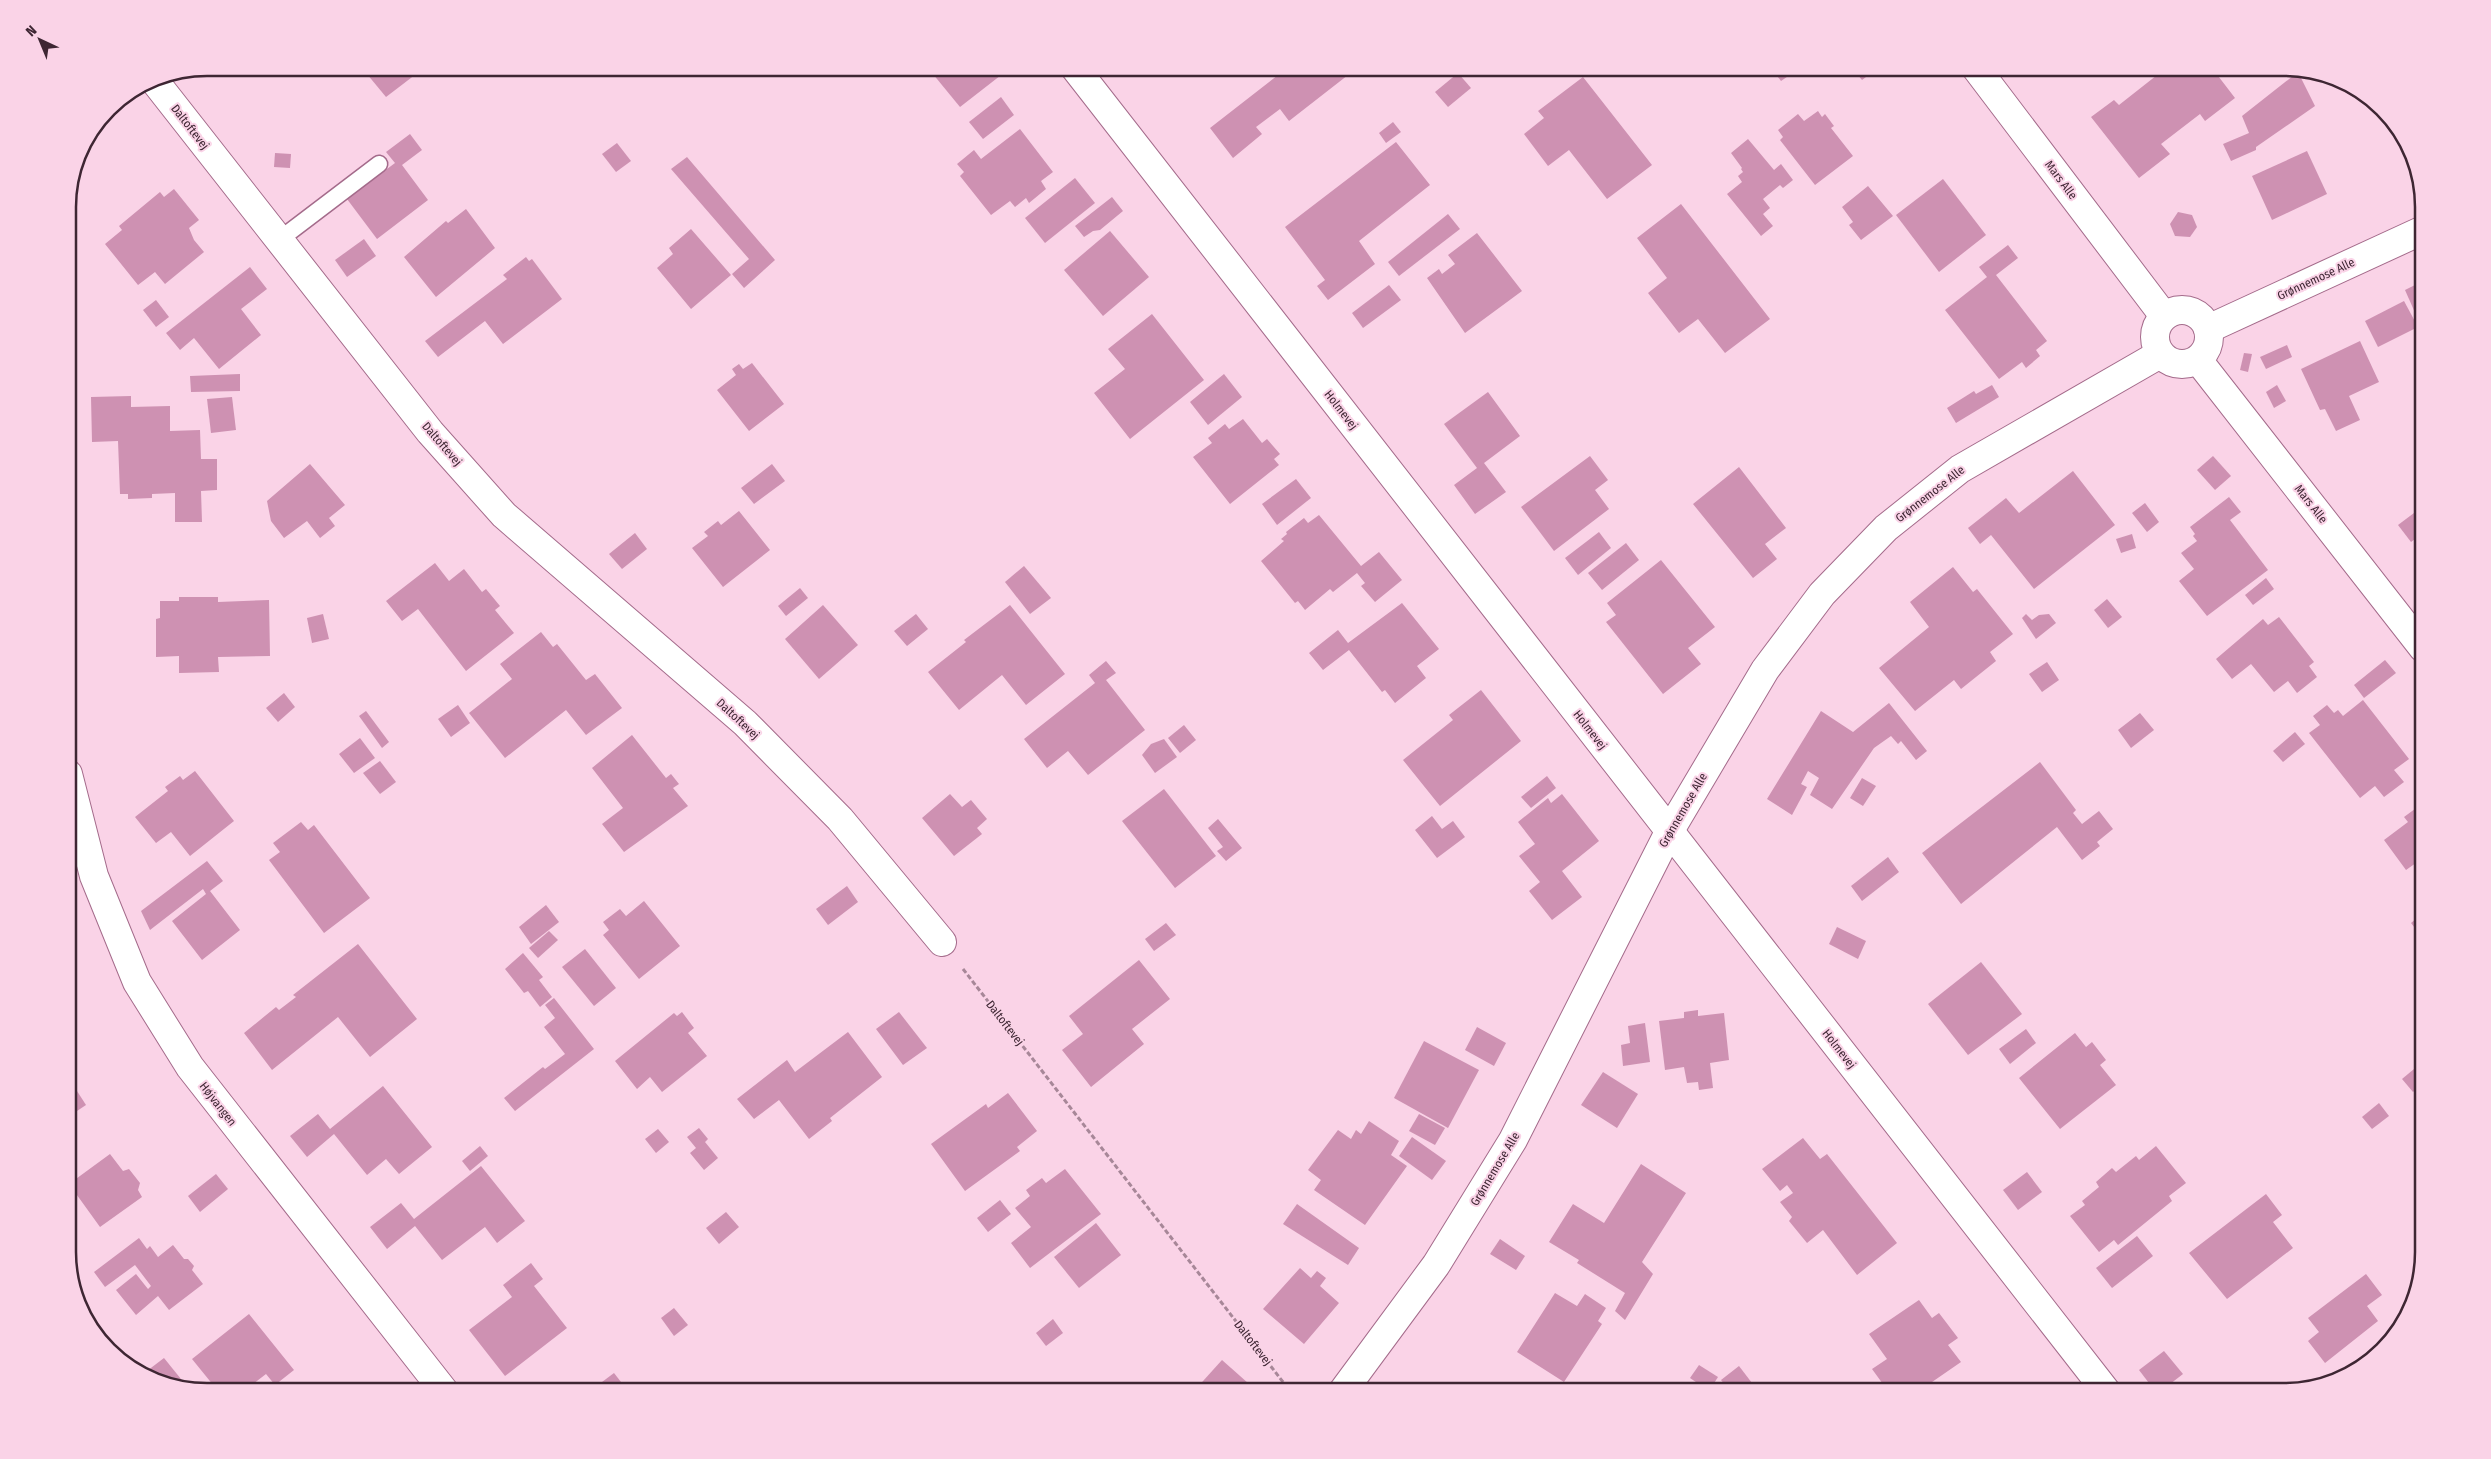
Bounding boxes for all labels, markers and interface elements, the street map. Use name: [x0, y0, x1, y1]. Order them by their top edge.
north arrow: [15, 15, 65, 65]
text: N: [22, 22, 40, 40]
street label: Daltoftevej: [168, 102, 212, 152]
street label: Mars Alle: [2042, 158, 2080, 202]
street label: Grønnemose Alle: [2275, 255, 2357, 303]
street label: Holmevej: [1321, 388, 1361, 432]
street label: Daltoftevej: [419, 419, 465, 469]
street label: Grønnemose Alle: [1893, 463, 1967, 525]
street label: Mars Alle: [2292, 482, 2330, 526]
street label: Daltoftevej: [714, 696, 762, 742]
street label: Holmevej: [1570, 708, 1610, 752]
street label: Grønnemose Alle: [1656, 770, 1710, 850]
street label: Daltoftevej: [983, 998, 1027, 1048]
street label: Holmevej: [1819, 1027, 1859, 1071]
street label: Højvangen: [197, 1079, 239, 1129]
street label: Grønnemose Alle: [1467, 1130, 1523, 1208]
street label: Daltoftevej: [1231, 1318, 1275, 1368]

